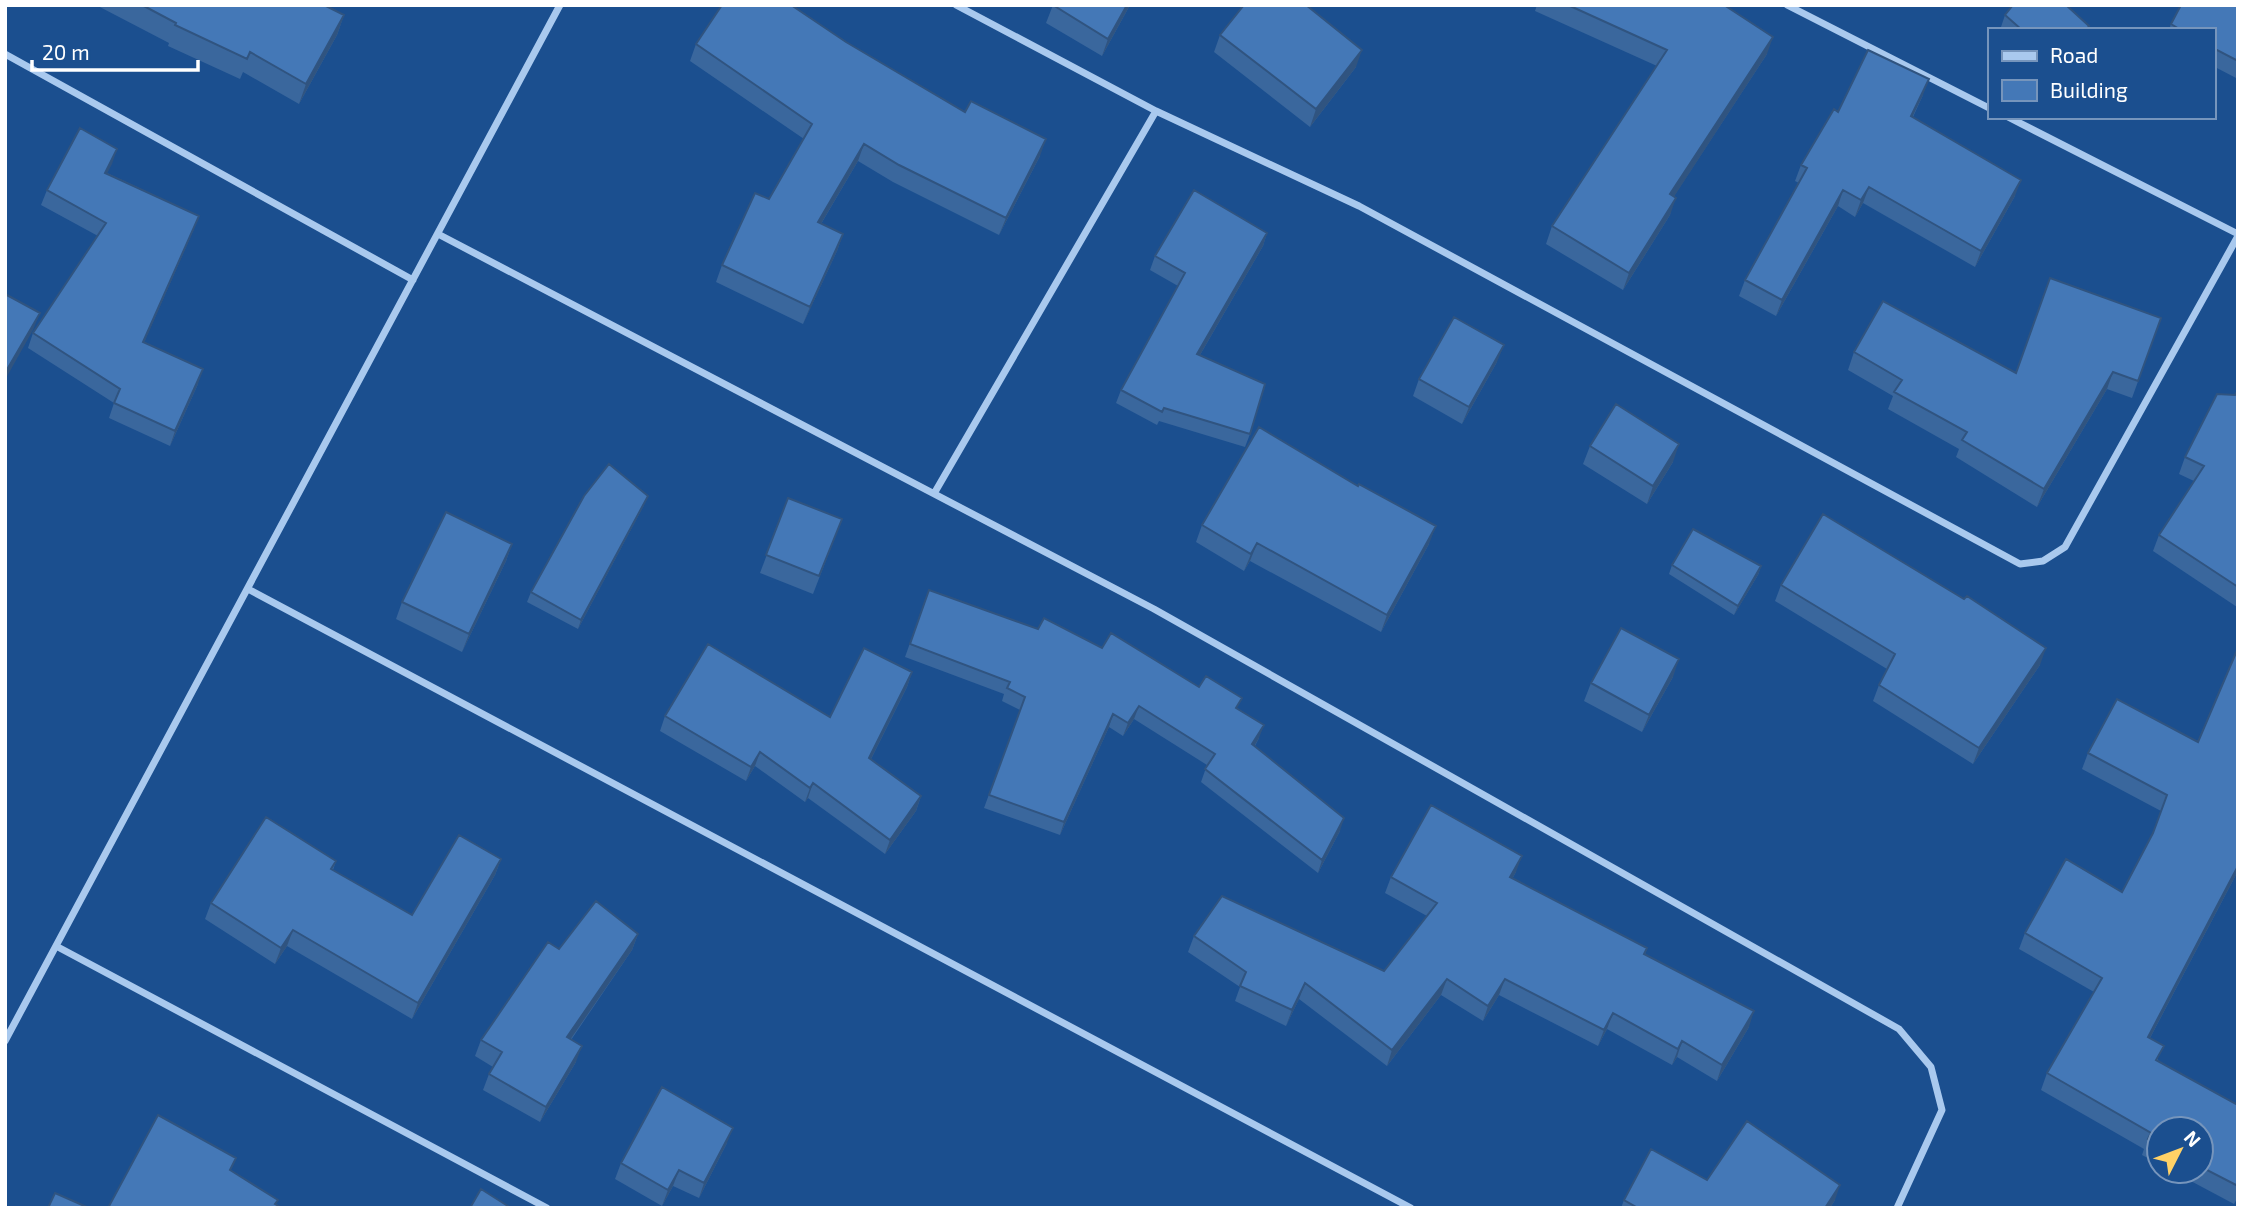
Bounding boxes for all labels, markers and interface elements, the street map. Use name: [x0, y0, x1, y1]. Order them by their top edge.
scale bar: [32, 28, 198, 72]
legend: [1988, 28, 2215, 119]
text: 20 m: [42, 39, 90, 64]
text: Road: [2050, 42, 2098, 67]
text: Building: [2050, 77, 2128, 102]
north arrow: [2145, 1115, 2215, 1185]
text: N: [2180, 1125, 2206, 1151]

